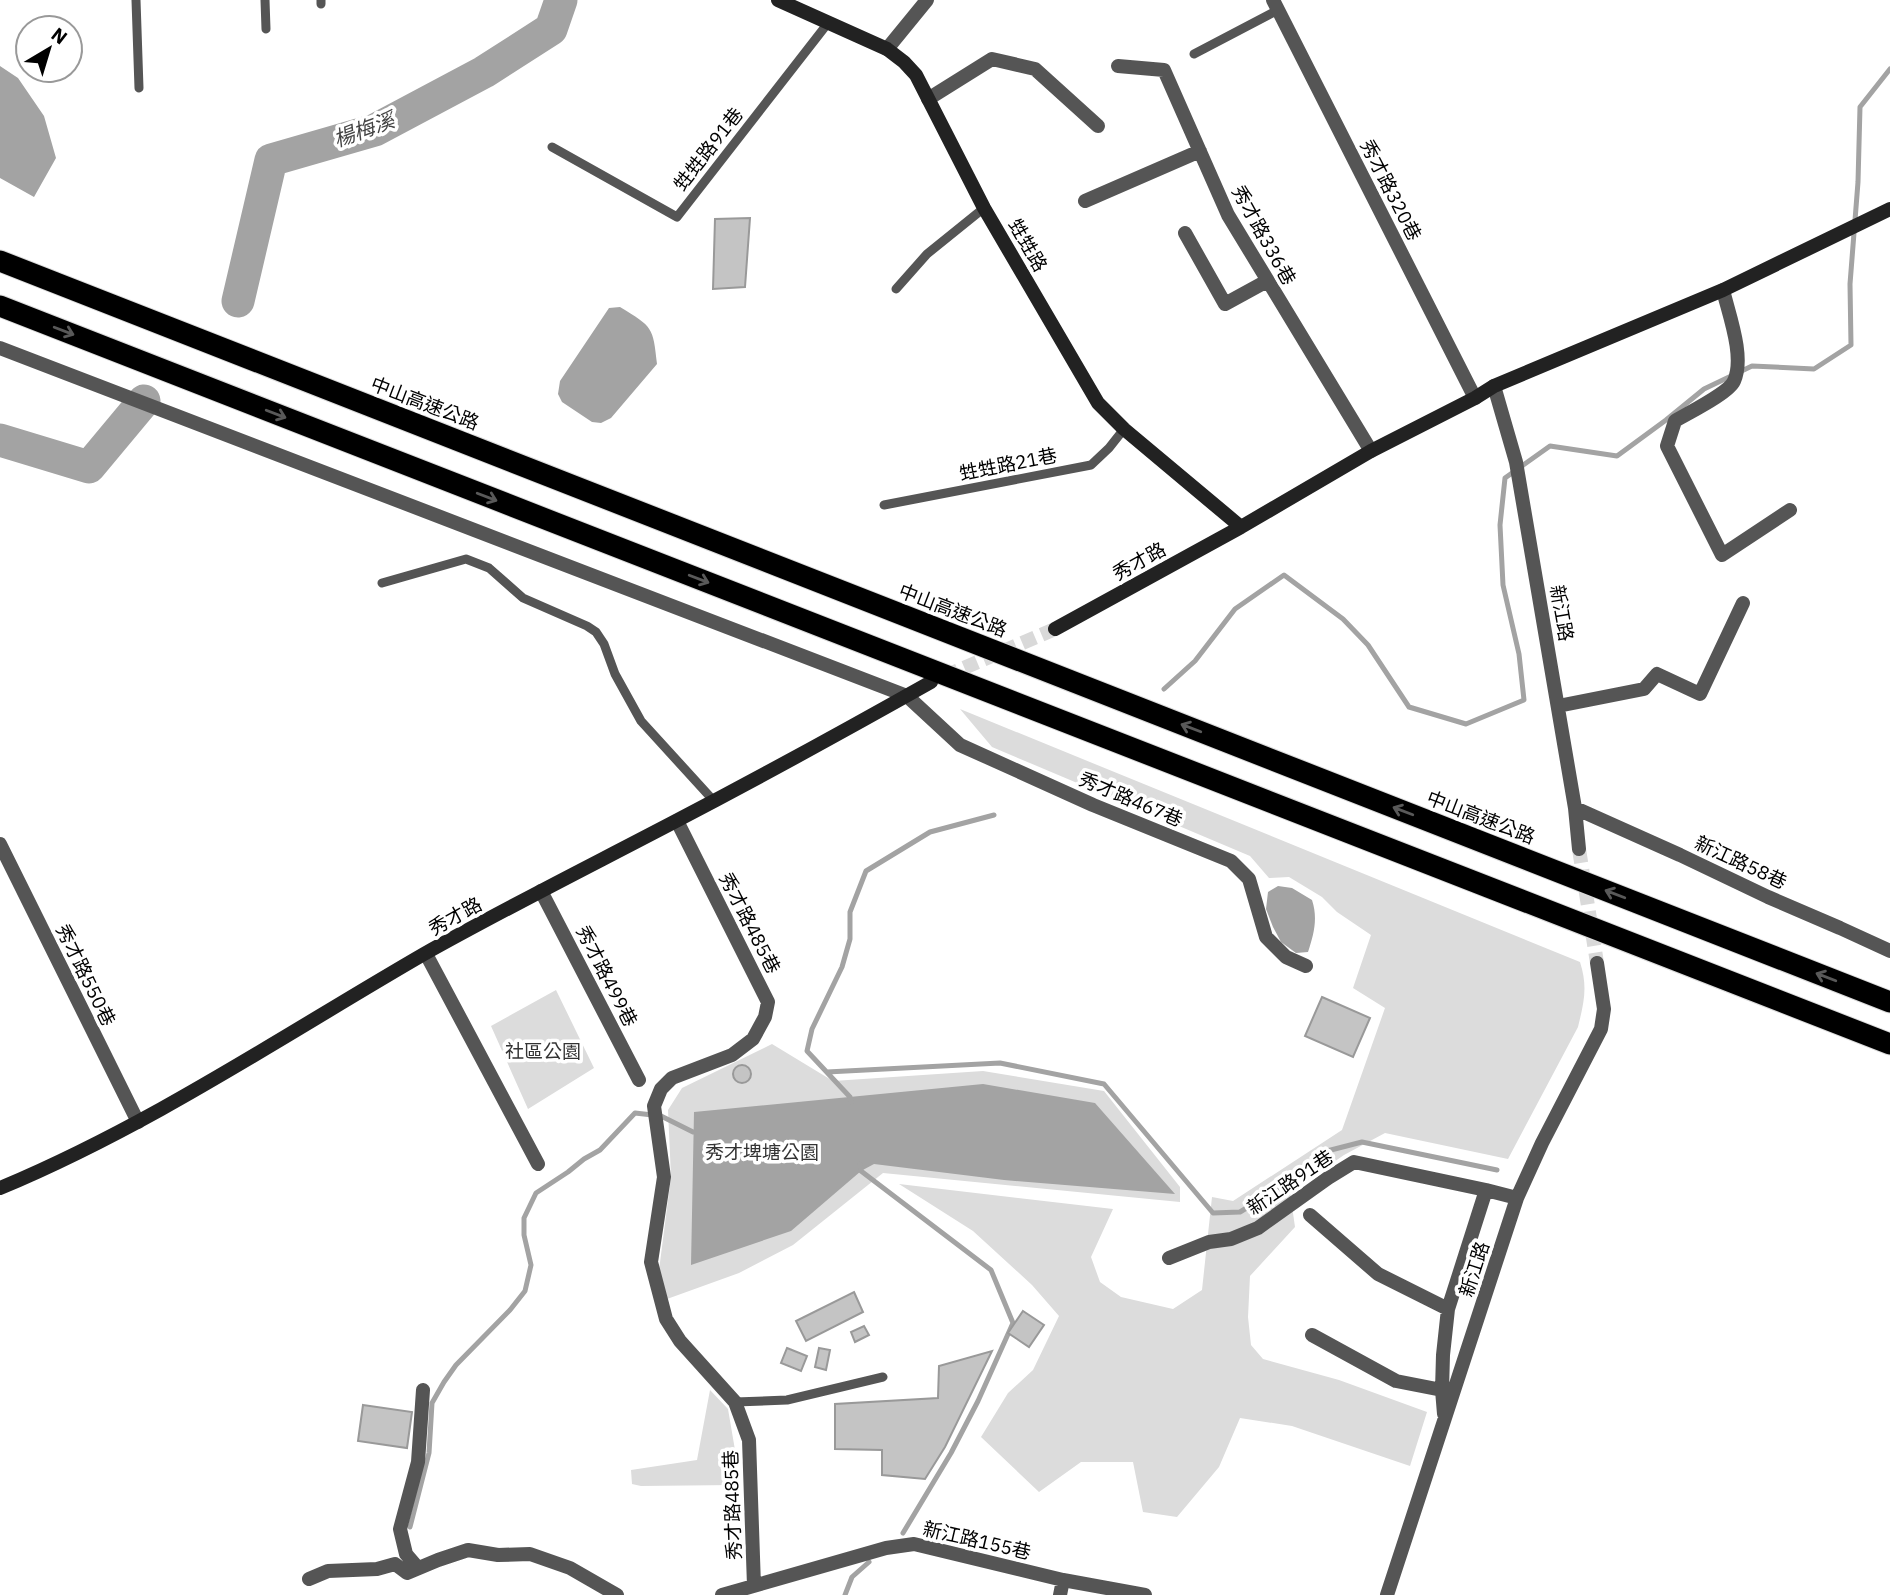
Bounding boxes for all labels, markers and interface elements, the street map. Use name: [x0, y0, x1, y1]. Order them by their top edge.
north arrow: [14, 14, 84, 84]
text: N: [47, 22, 72, 49]
street label: 甡甡路91巷: [668, 103, 748, 195]
water label: 楊梅溪: [329, 104, 401, 153]
street label: 秀才路320巷: [1355, 135, 1427, 245]
street label: 秀才路336巷: [1227, 181, 1301, 289]
street label: 甡甡路: [1003, 214, 1053, 276]
one-way arrow: [52, 326, 74, 339]
street label: 中山高速公路: [367, 371, 483, 435]
one-way arrow: [264, 408, 286, 421]
street label: 甡甡路21巷: [957, 443, 1059, 485]
one-way arrow: [476, 491, 498, 504]
street label: 秀才路: [1108, 537, 1170, 585]
one-way arrow: [688, 574, 710, 587]
street label: 中山高速公路: [895, 578, 1011, 642]
street label: 新江路: [1545, 583, 1579, 643]
one-way arrow: [1181, 720, 1202, 733]
street label: 秀才路467巷: [1076, 766, 1186, 832]
street label: 中山高速公路: [1423, 785, 1539, 849]
one-way arrow: [1392, 803, 1414, 816]
street label: 新江路58巷: [1691, 830, 1791, 894]
street label: 秀才路485巷: [714, 868, 786, 978]
one-way arrow: [1604, 886, 1626, 899]
street label: 秀才路: [424, 892, 486, 940]
street label: 秀才路550巷: [51, 920, 121, 1030]
street label: 秀才路499巷: [571, 921, 643, 1031]
one-way arrow: [1816, 969, 1838, 982]
park label: 社區公園: [505, 1039, 581, 1063]
park label: 秀才埤塘公園: [705, 1140, 819, 1164]
street label: 新江路91巷: [1242, 1144, 1338, 1220]
street label: 新江路: [1454, 1238, 1494, 1300]
street label: 秀才路485巷: [718, 1450, 746, 1560]
street label: 新江路155巷: [921, 1516, 1033, 1564]

